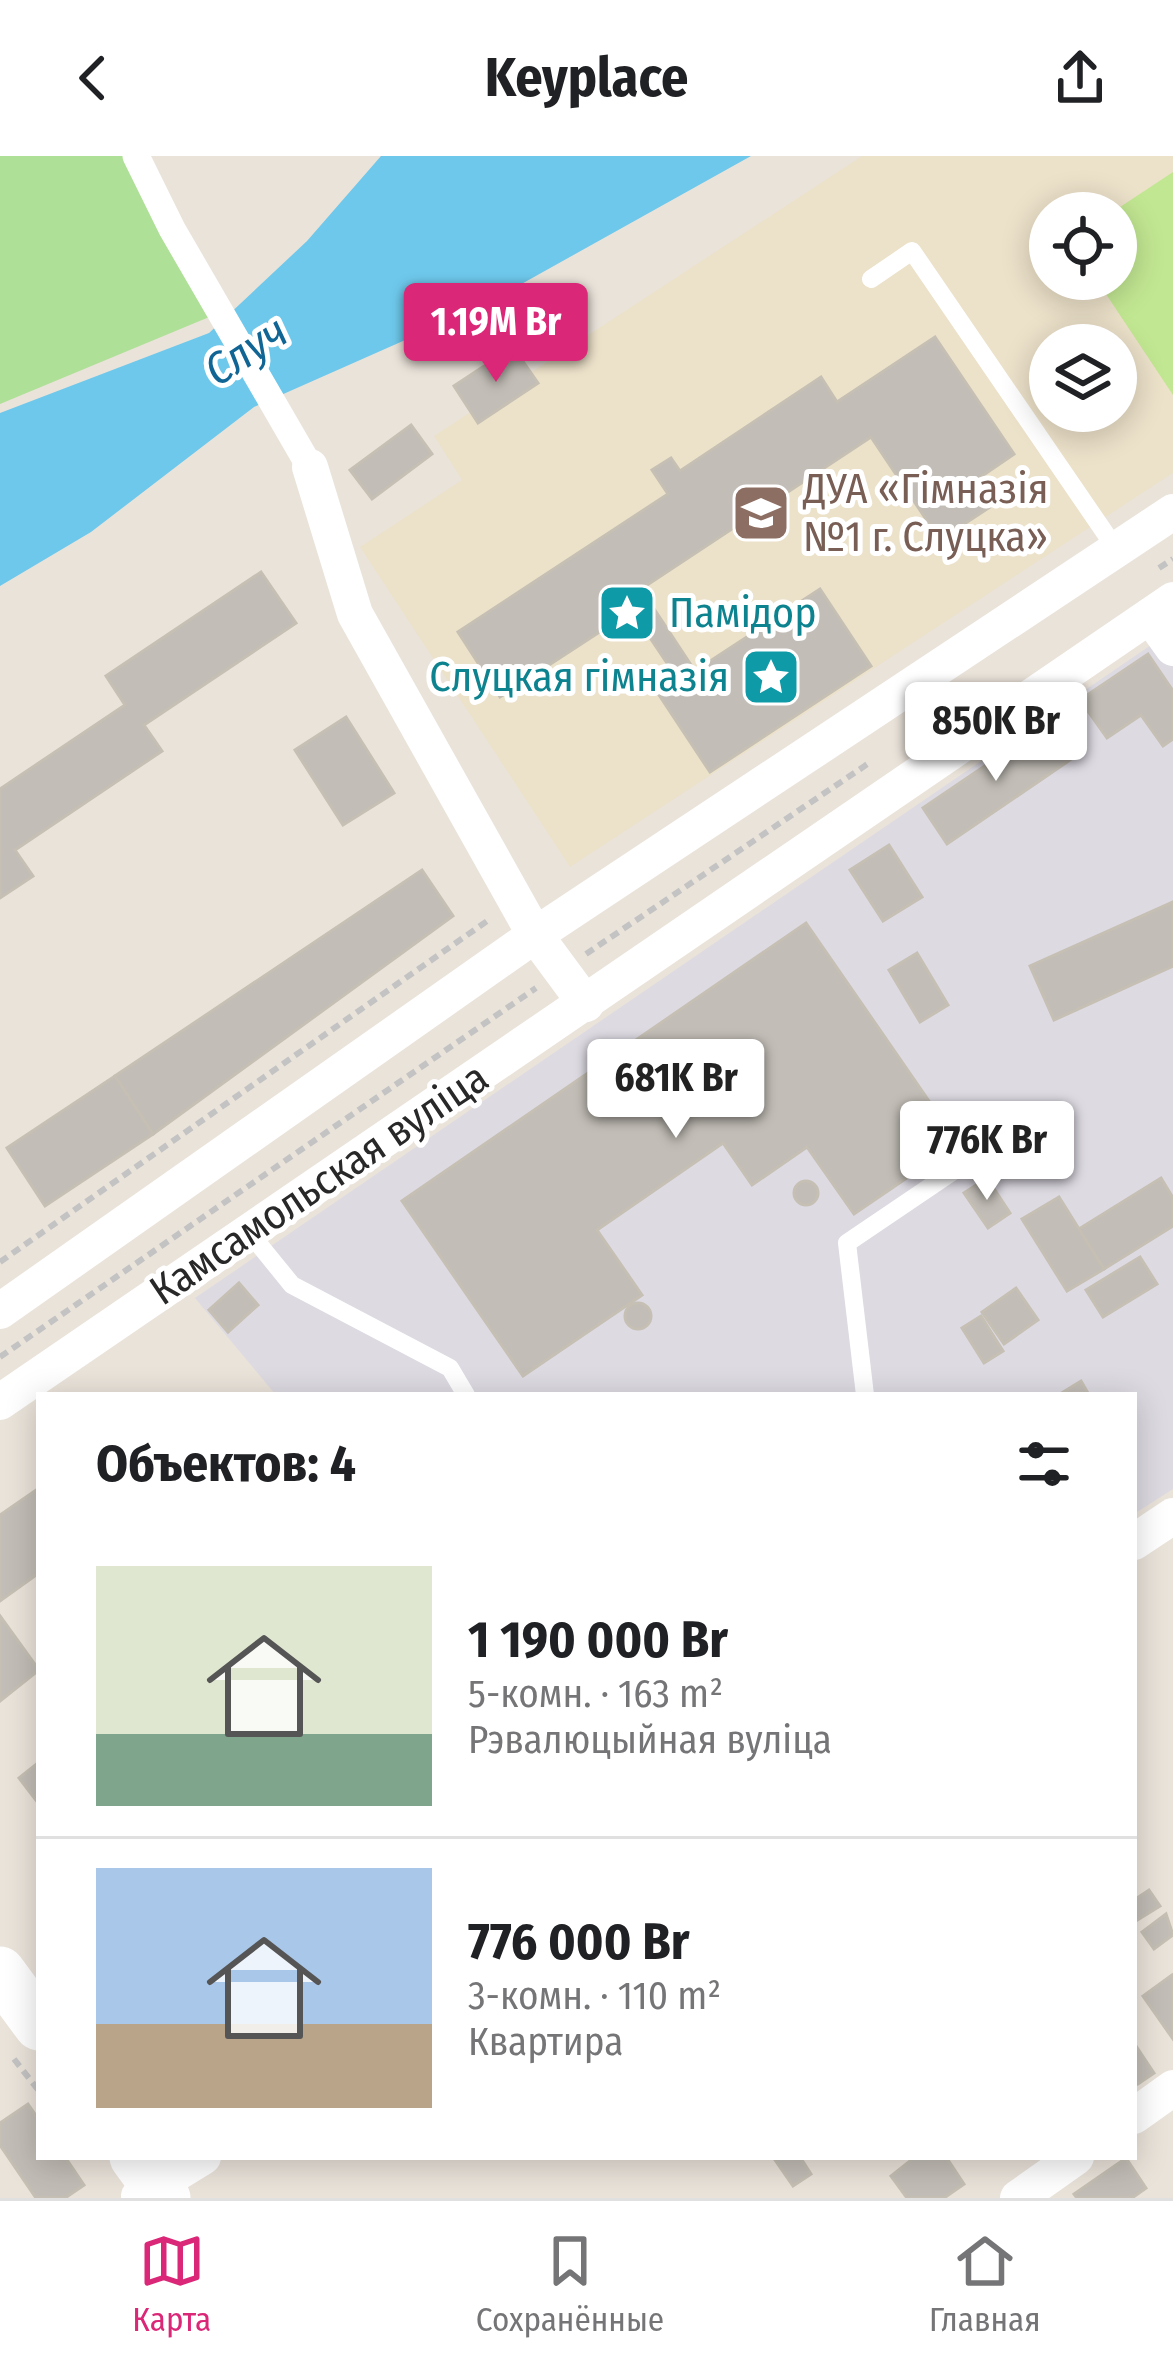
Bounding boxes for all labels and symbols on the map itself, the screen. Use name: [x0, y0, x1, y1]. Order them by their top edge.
pin: 1.19M Br: [372, 283, 620, 385]
water label: Случ: [194, 304, 298, 398]
place label: ДУА «Гімназія №1 г. Слуцка»: [802, 464, 1049, 562]
school or university icon: ДУА «Гімназія №1 г. Слуцка»: [730, 482, 792, 544]
place icon: Памідор: [596, 582, 658, 644]
place label: Памідор: [669, 588, 817, 638]
place icon: Слуцкая гімназія: [740, 646, 802, 708]
place label: Слуцкая гімназія: [429, 652, 729, 702]
pin: 850K Br: [885, 682, 1107, 784]
pin: 681K Br: [565, 1039, 787, 1141]
street label: Камсамольская вуліца: [141, 1052, 497, 1316]
pin: 776K Br: [876, 1101, 1098, 1203]

